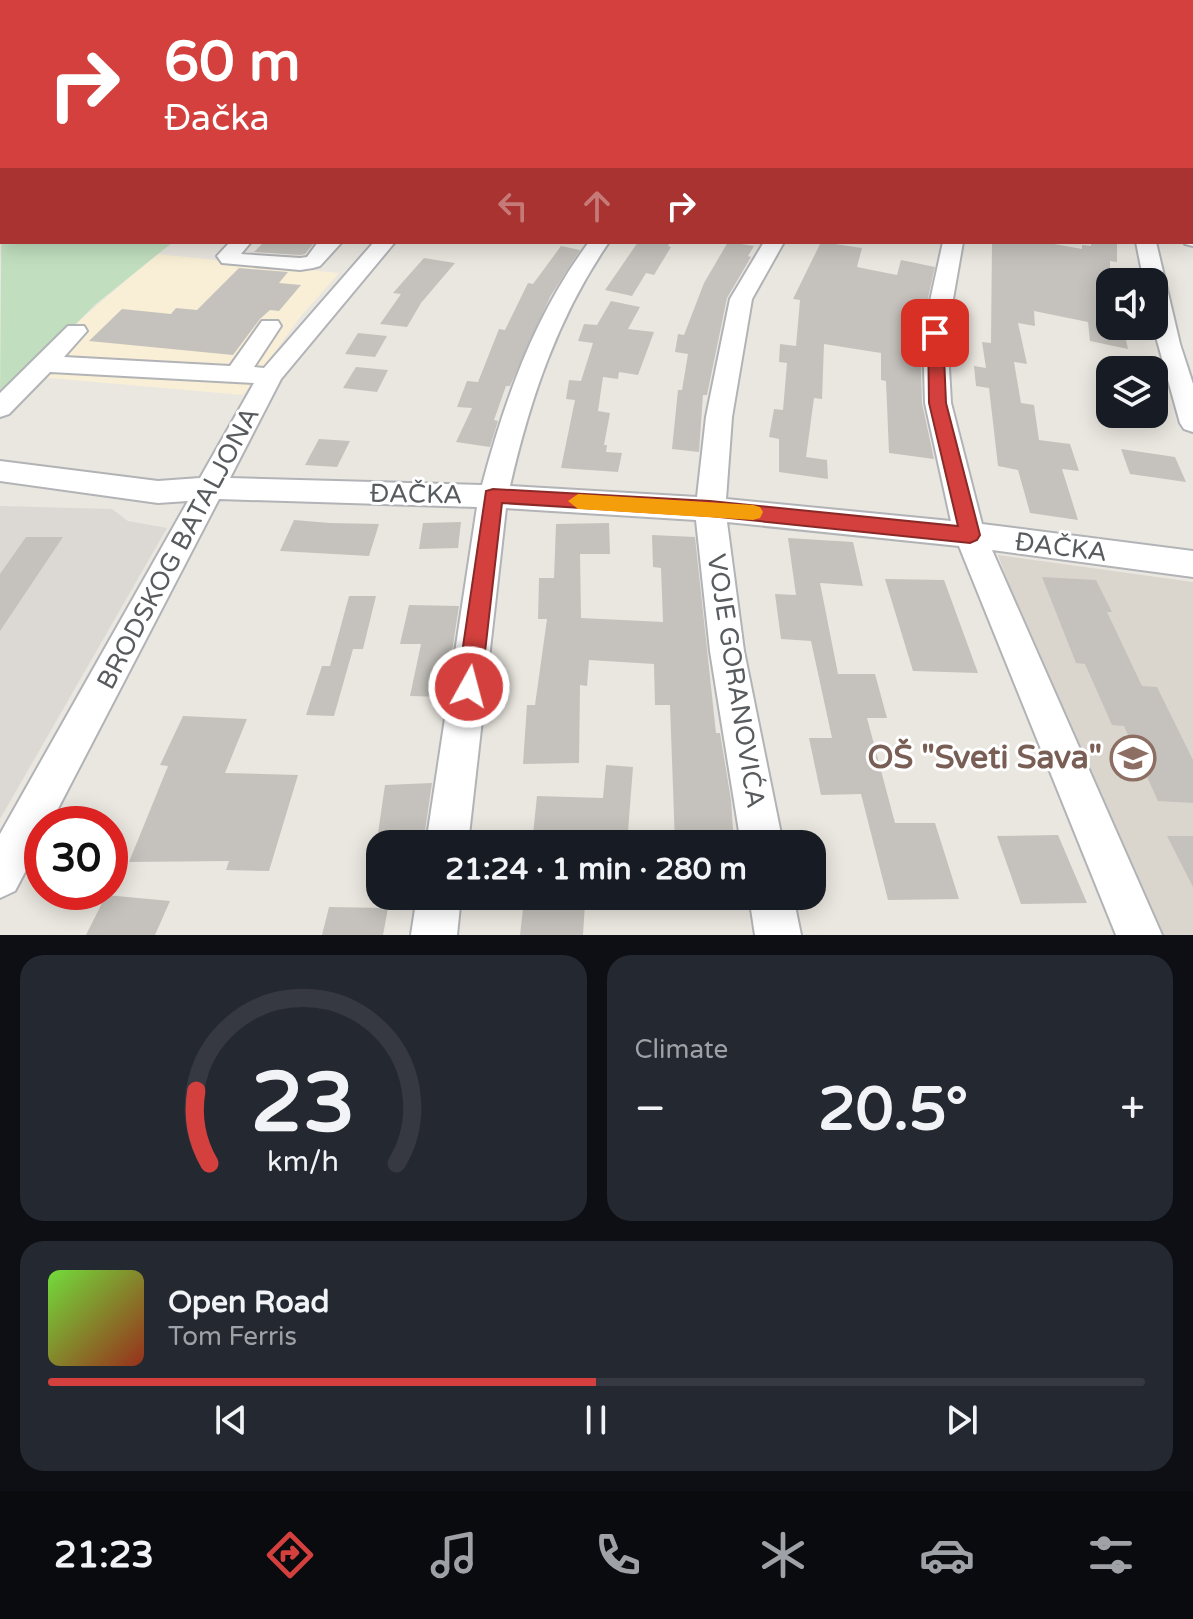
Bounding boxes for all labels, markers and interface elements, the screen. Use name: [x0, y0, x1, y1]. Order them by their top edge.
text: 60 m: [164, 29, 300, 96]
icon: right: [32, 32, 136, 136]
text: Đačka: [164, 97, 270, 140]
icon: left: [491, 184, 535, 228]
icon: ahead: [575, 184, 619, 228]
icon: right: [659, 184, 703, 228]
map controls: [1096, 268, 1168, 428]
button: sound: [1096, 268, 1168, 340]
pin: [901, 299, 969, 367]
icon: arrive: [913, 311, 957, 355]
button: layers: [1096, 356, 1168, 428]
street label: BRODSKOG BATALJONA: [90, 402, 266, 694]
street label: ĐAČKA: [369, 478, 463, 510]
street label: ĐAČKA: [1013, 526, 1109, 568]
street label: VOJE GORANOVIĆA: [701, 551, 772, 810]
position arrow: [427, 645, 511, 729]
school or university icon: OŠ "Sveti Sava": [1109, 734, 1157, 782]
place label: OŠ "Sveti Sava": [867, 738, 1102, 777]
speed limit sign: 30: [24, 806, 128, 910]
text: 21:24 · 1 min · 280 m: [445, 851, 747, 888]
text: Climate: [635, 1034, 728, 1065]
text: 23: [251, 1054, 355, 1154]
text: 20.5°: [818, 1074, 968, 1146]
text: −: [635, 1083, 666, 1136]
text: +: [1120, 1083, 1145, 1136]
text: km/h: [267, 1145, 339, 1179]
text: Open Road: [168, 1284, 329, 1321]
text: Tom Ferris: [168, 1321, 297, 1352]
icon: previous: [209, 1398, 253, 1442]
icon: pause: [574, 1398, 618, 1442]
icon: next: [940, 1398, 984, 1442]
icon: directions: [262, 1527, 318, 1583]
icon: music: [426, 1527, 482, 1583]
icon: phone: [590, 1527, 646, 1583]
icon: climate: [755, 1527, 811, 1583]
icon: car: [919, 1527, 975, 1583]
icon: filters: [1083, 1527, 1139, 1583]
text: 21:23: [54, 1534, 154, 1577]

